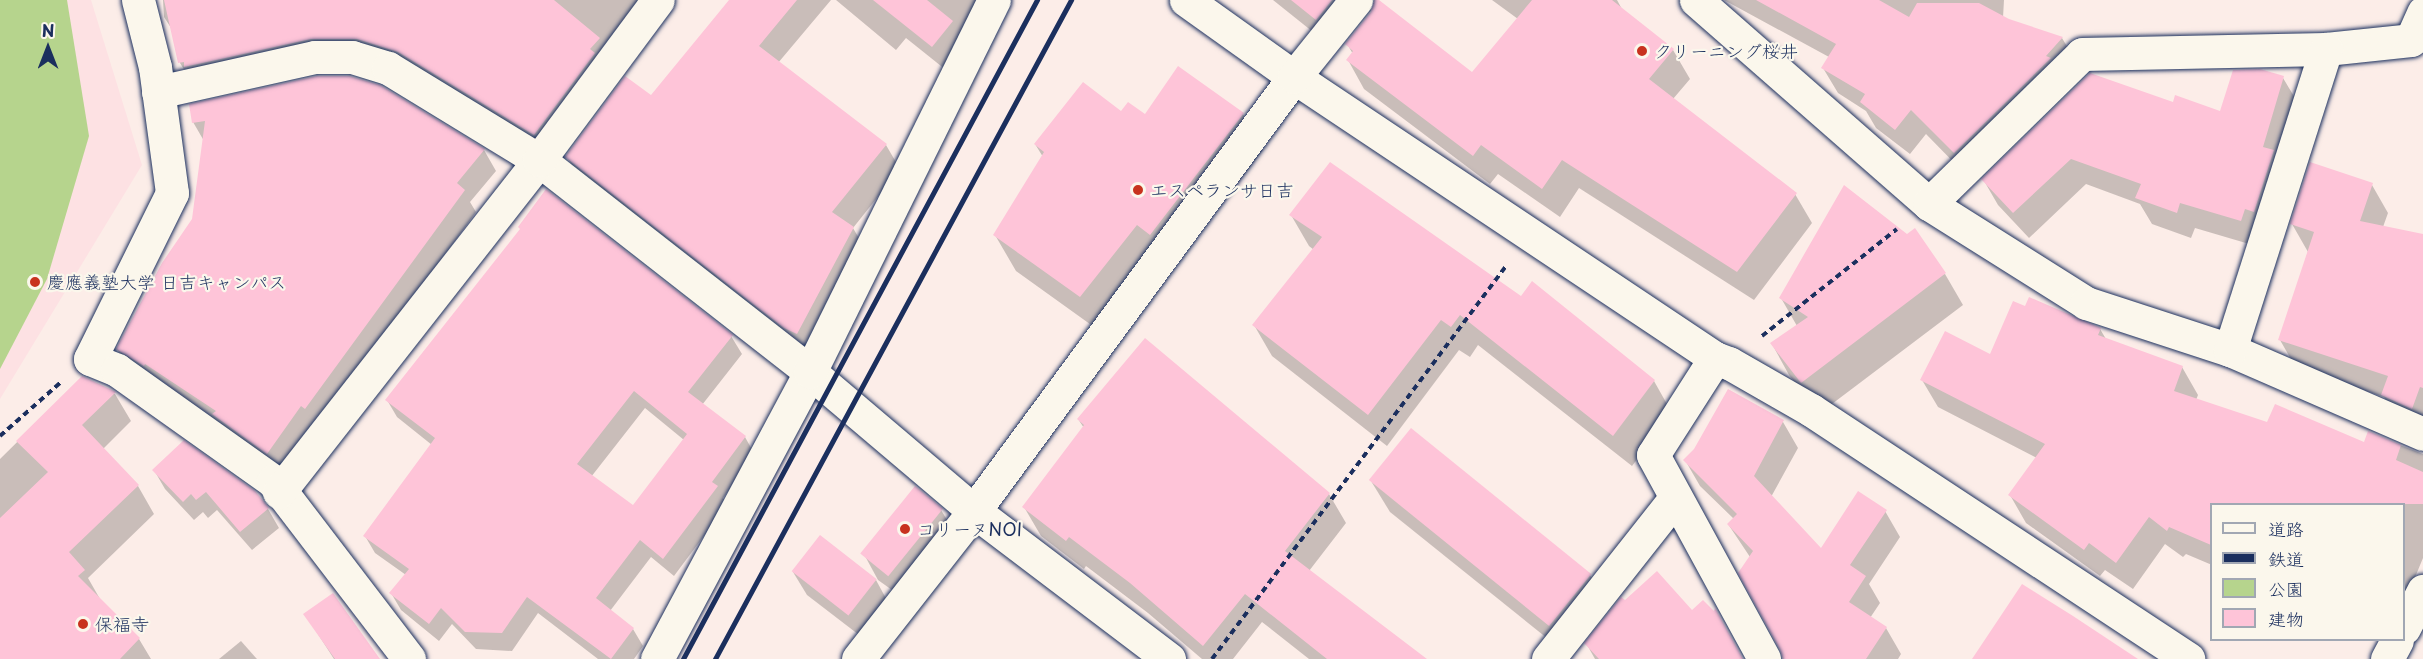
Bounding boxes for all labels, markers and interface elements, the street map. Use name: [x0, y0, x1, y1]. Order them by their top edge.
north arrow: [18, 18, 78, 78]
text: N: [42, 18, 54, 42]
place label: クリーニング桜井: [1654, 40, 1798, 62]
marker: クリーニング桜井: [1635, 44, 1649, 58]
place label: エスペランサ日吉: [1150, 179, 1294, 201]
marker: エスペランサ日吉: [1131, 183, 1145, 197]
place label: 慶應義塾大学 日吉キャンパス: [47, 271, 287, 293]
marker: 慶應義塾大学 日吉キャンパス: [28, 275, 42, 289]
legend: [2210, 503, 2405, 641]
text: 道路: [2268, 515, 2304, 542]
place label: コリーヌNOI: [917, 518, 1023, 540]
marker: コリーヌNOI: [898, 522, 912, 536]
text: 鉄道: [2268, 545, 2304, 572]
text: 公園: [2268, 575, 2304, 602]
text: 建物: [2268, 605, 2304, 632]
place label: 保福寺: [95, 613, 149, 635]
marker: 保福寺: [76, 617, 90, 631]

